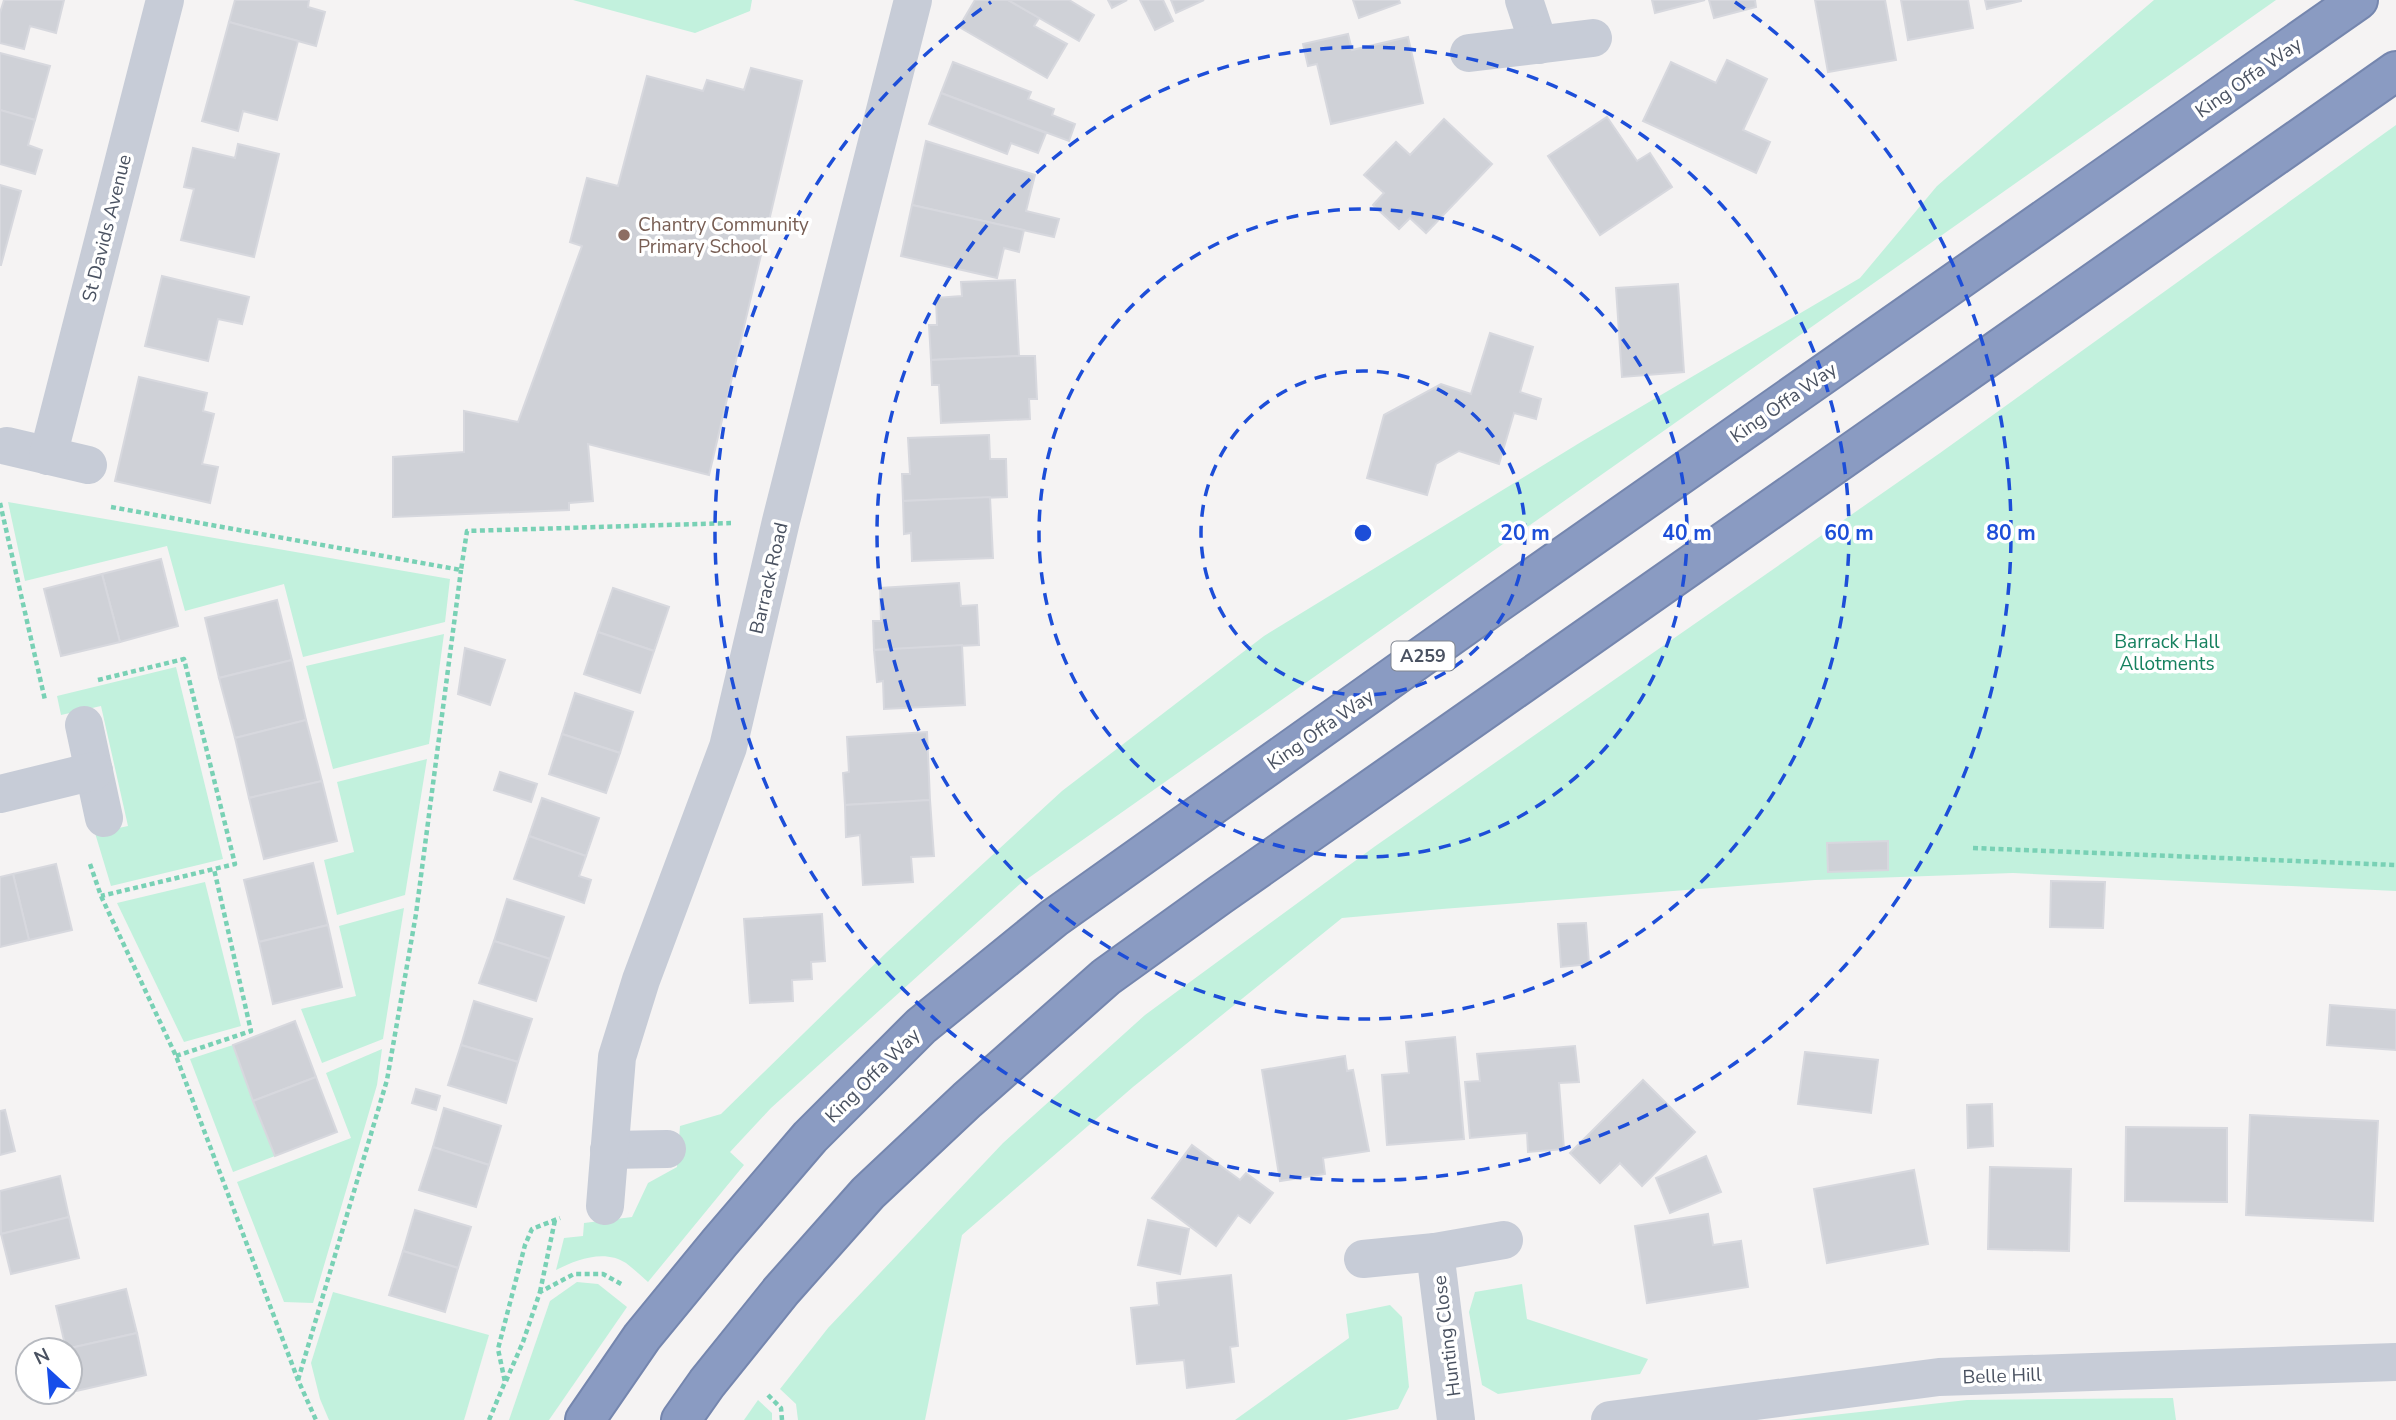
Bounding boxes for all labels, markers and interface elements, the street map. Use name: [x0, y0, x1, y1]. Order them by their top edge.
street label: King Offa Way: [2190, 31, 2307, 124]
street label: St Davids Avenue: [76, 152, 138, 305]
place label: Chantry Community Primary School: [638, 212, 809, 260]
marker: Chantry Community Primary School: [616, 227, 632, 243]
street label: King Offa Way: [1725, 356, 1842, 449]
text: 20 m: [1500, 519, 1550, 547]
text: 40 m: [1662, 519, 1712, 547]
text: 60 m: [1824, 519, 1874, 547]
text: 80 m: [1986, 519, 2036, 547]
street label: Barrack Road: [743, 520, 794, 637]
centre of rings: [1351, 521, 1375, 545]
park label: Barrack Hall Allotments: [2114, 629, 2220, 677]
road number: A259: [1392, 642, 1454, 670]
street label: King Offa Way: [1262, 683, 1379, 776]
street label: King Offa Way: [820, 1022, 926, 1129]
street label: Hunting Close: [1427, 1274, 1467, 1398]
north arrow: [14, 1336, 84, 1406]
text: N: [30, 1342, 54, 1371]
street label: Belle Hill: [1962, 1362, 2042, 1390]

